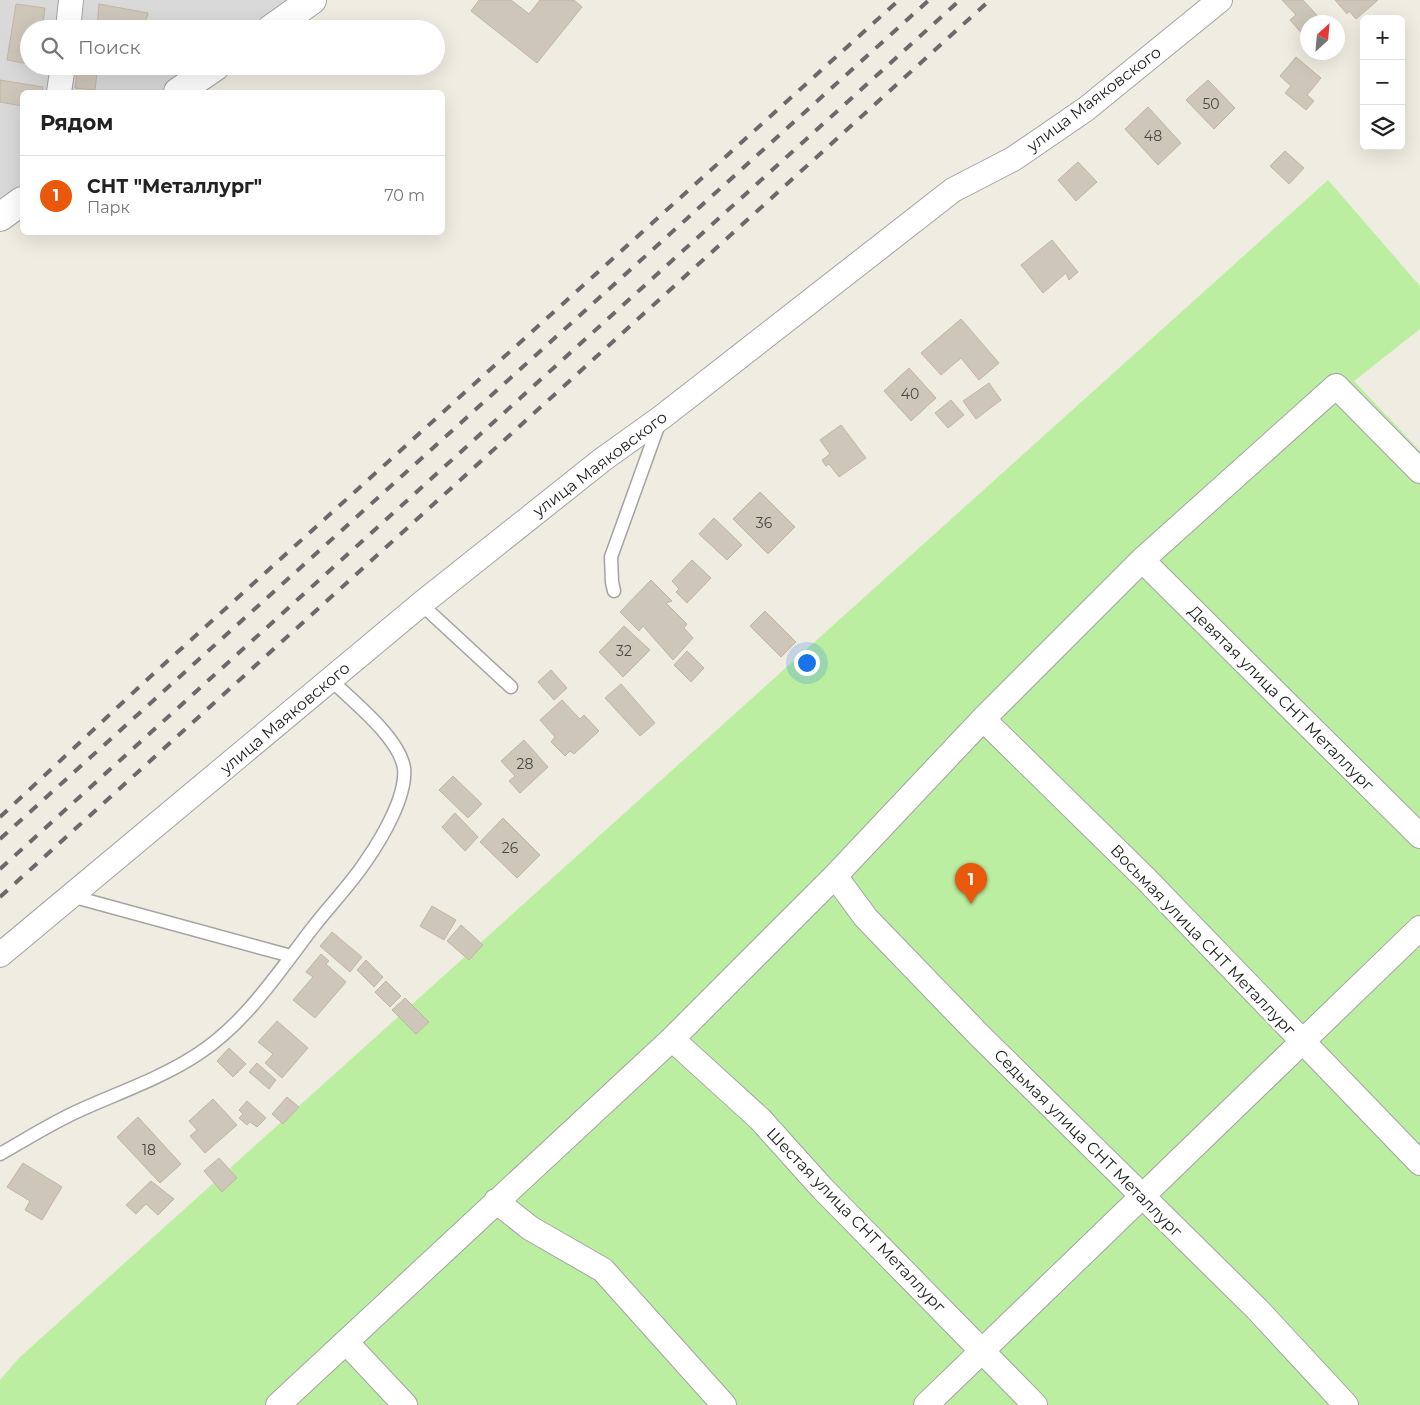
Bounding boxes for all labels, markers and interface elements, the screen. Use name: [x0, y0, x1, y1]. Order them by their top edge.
north arrow: [1300, 15, 1345, 60]
map controls: [1360, 15, 1405, 150]
button: +: [1360, 15, 1405, 60]
search box: [20, 20, 445, 75]
icon: search: [38, 34, 66, 62]
text: Поиск: [78, 36, 141, 59]
street label: улица Маяковского: [1022, 42, 1165, 156]
button: −: [1360, 60, 1405, 105]
house number: 50: [1202, 95, 1220, 113]
button: layers: [1360, 105, 1405, 150]
text: Рядом: [40, 110, 113, 135]
house number: 48: [1144, 127, 1162, 145]
text: СНТ "Металлург": [87, 175, 262, 198]
text: 1: [53, 186, 59, 205]
text: 70 m: [384, 186, 425, 205]
text: Парк: [87, 198, 130, 217]
house number: 40: [901, 385, 919, 403]
street label: улица Маяковского: [528, 407, 671, 521]
house number: 36: [756, 514, 773, 532]
street label: Девятая улица СНТ Металлург: [1184, 601, 1378, 795]
house number: 32: [616, 642, 632, 660]
your location: [794, 650, 820, 676]
street label: улица Маяковского: [216, 658, 354, 778]
house number: 28: [517, 755, 534, 773]
house number: 26: [502, 839, 519, 857]
street label: Восьмая улица СНТ Металлург: [1107, 841, 1300, 1040]
pin: 1: [955, 863, 987, 904]
street label: Седьмая улица СНТ Металлург: [990, 1045, 1186, 1241]
street label: Шестая улица СНТ Металлург: [763, 1124, 950, 1316]
house number: 18: [142, 1141, 156, 1159]

